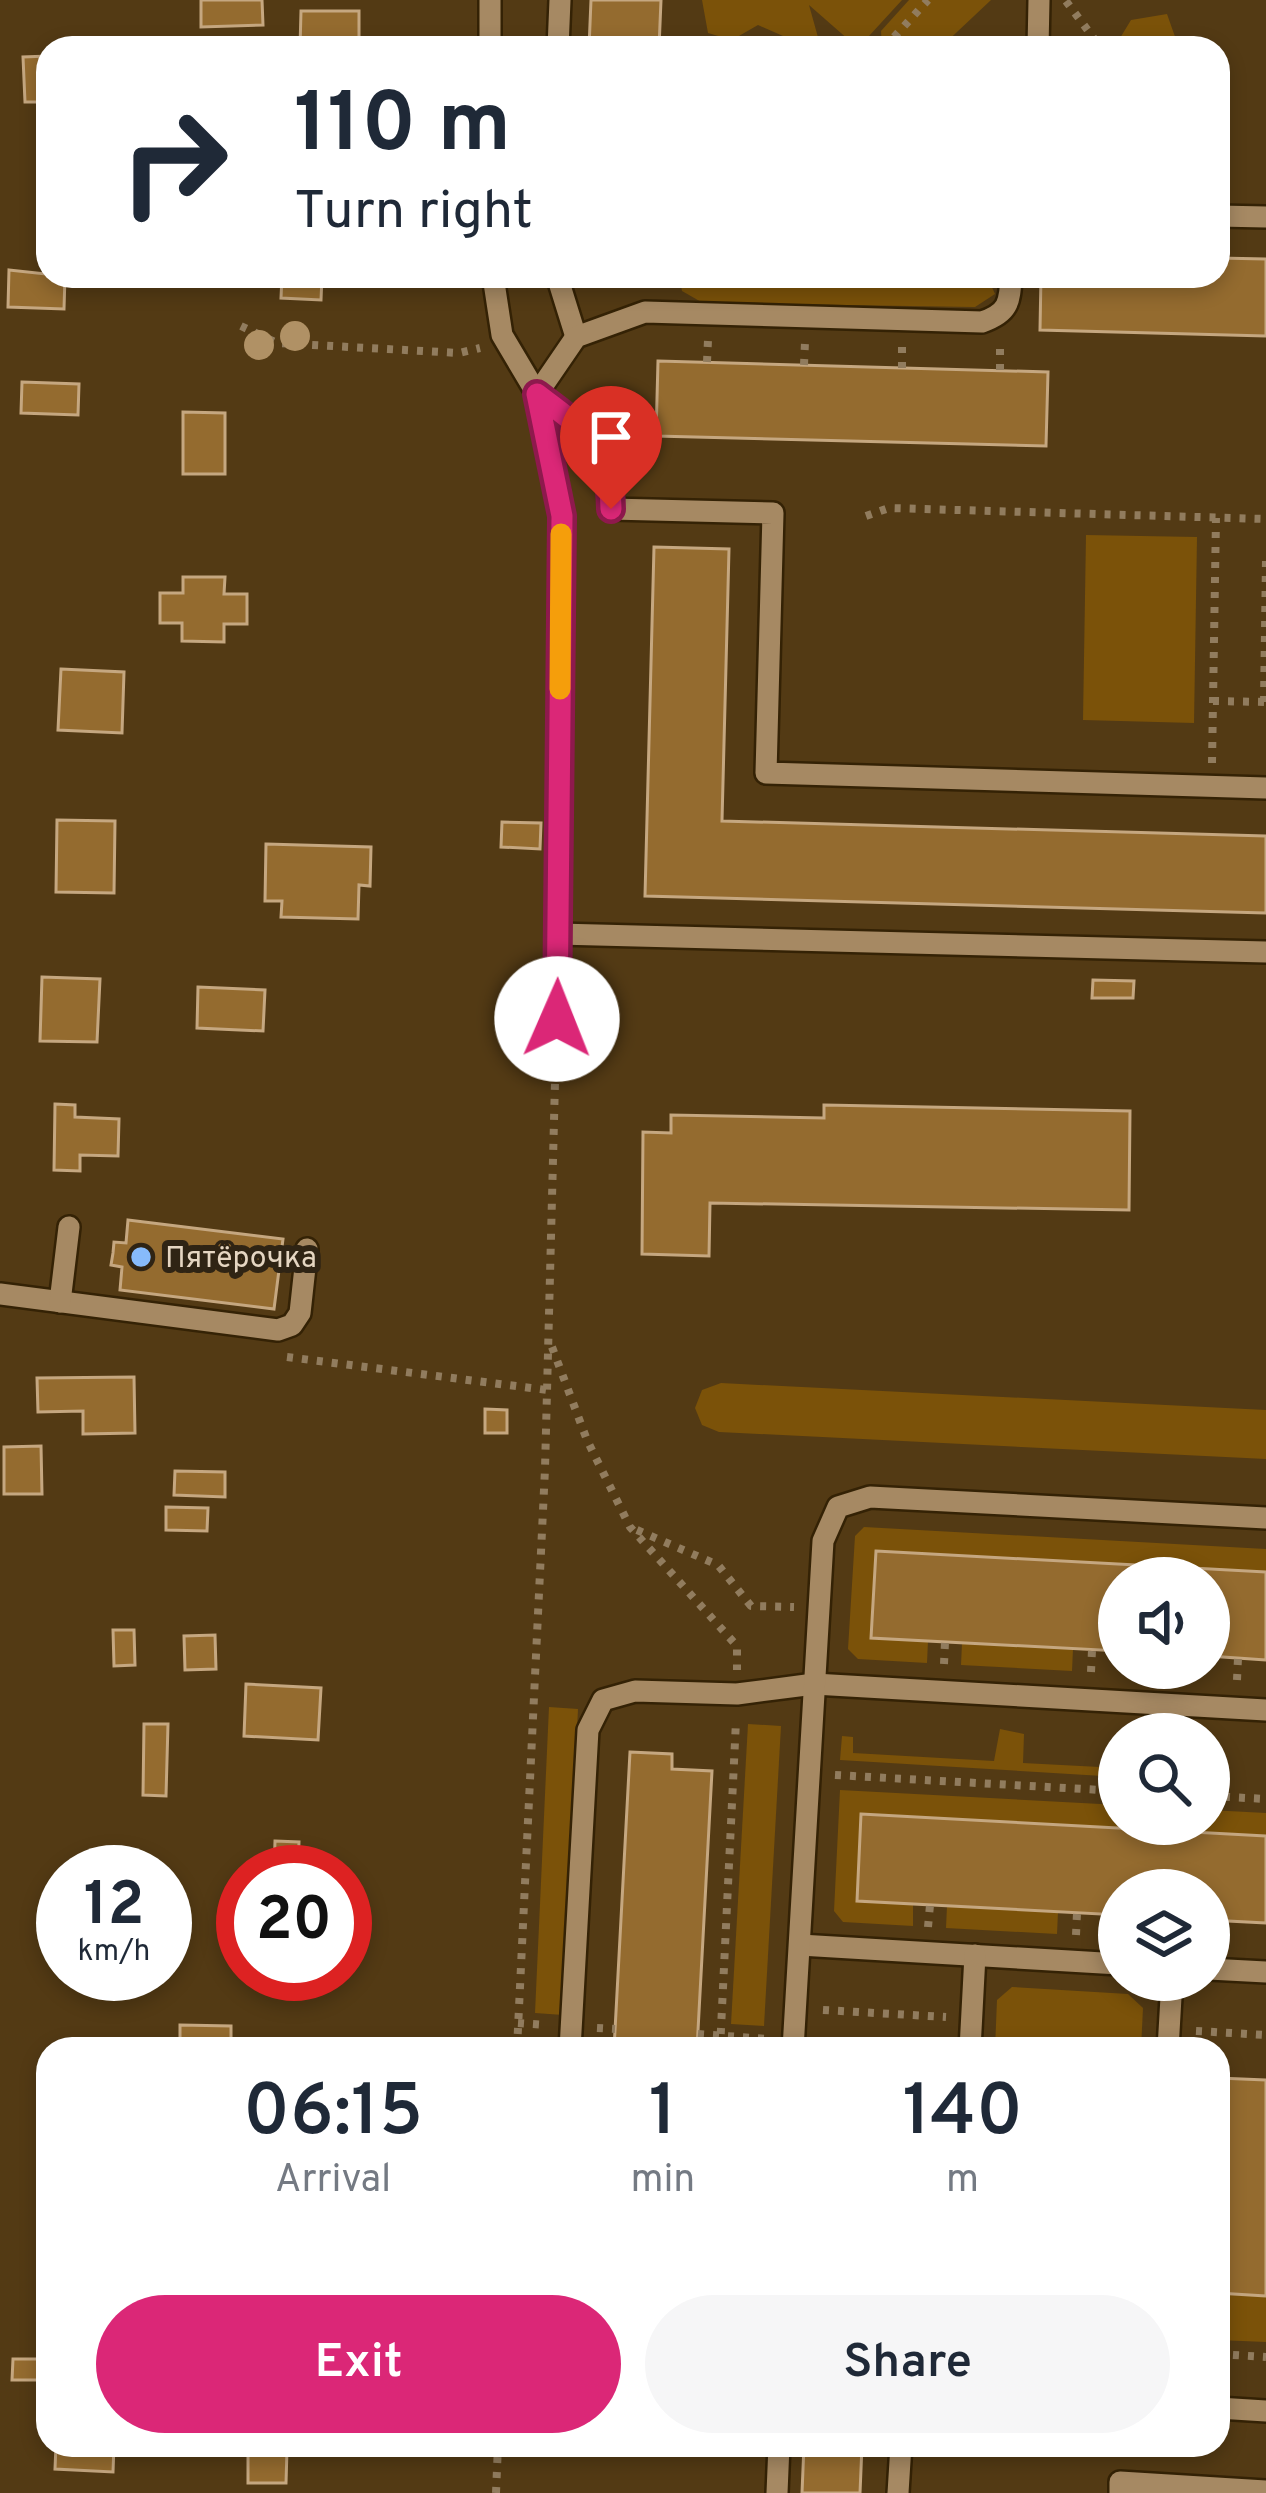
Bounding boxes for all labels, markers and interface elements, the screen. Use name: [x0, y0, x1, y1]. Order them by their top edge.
text: 110 m: [294, 75, 511, 181]
icon: right: [96, 84, 252, 240]
text: Turn right: [294, 179, 533, 248]
pin: [560, 386, 662, 509]
icon: arrive: [578, 404, 644, 470]
position arrow: [494, 956, 620, 1082]
place label: Пятёрочка: [165, 1241, 317, 1278]
marker: Пятёрочка: [128, 1244, 154, 1270]
map controls: [1098, 1557, 1230, 2001]
button: sound: [1098, 1557, 1230, 1689]
button: search: [1098, 1713, 1230, 1845]
speed limit sign: 20: [216, 1845, 372, 2001]
button: layers: [1098, 1869, 1230, 2001]
text: 12: [84, 1870, 144, 1946]
text: km/h: [78, 1934, 150, 1971]
text: 06:15: [243, 2069, 423, 2161]
text: 1: [649, 2069, 677, 2161]
text: 140: [902, 2069, 1023, 2161]
text: Arrival: [275, 2157, 391, 2206]
text: min: [630, 2157, 695, 2206]
text: m: [946, 2157, 979, 2206]
button: Exit: [96, 2295, 621, 2433]
button: Share: [645, 2295, 1170, 2433]

